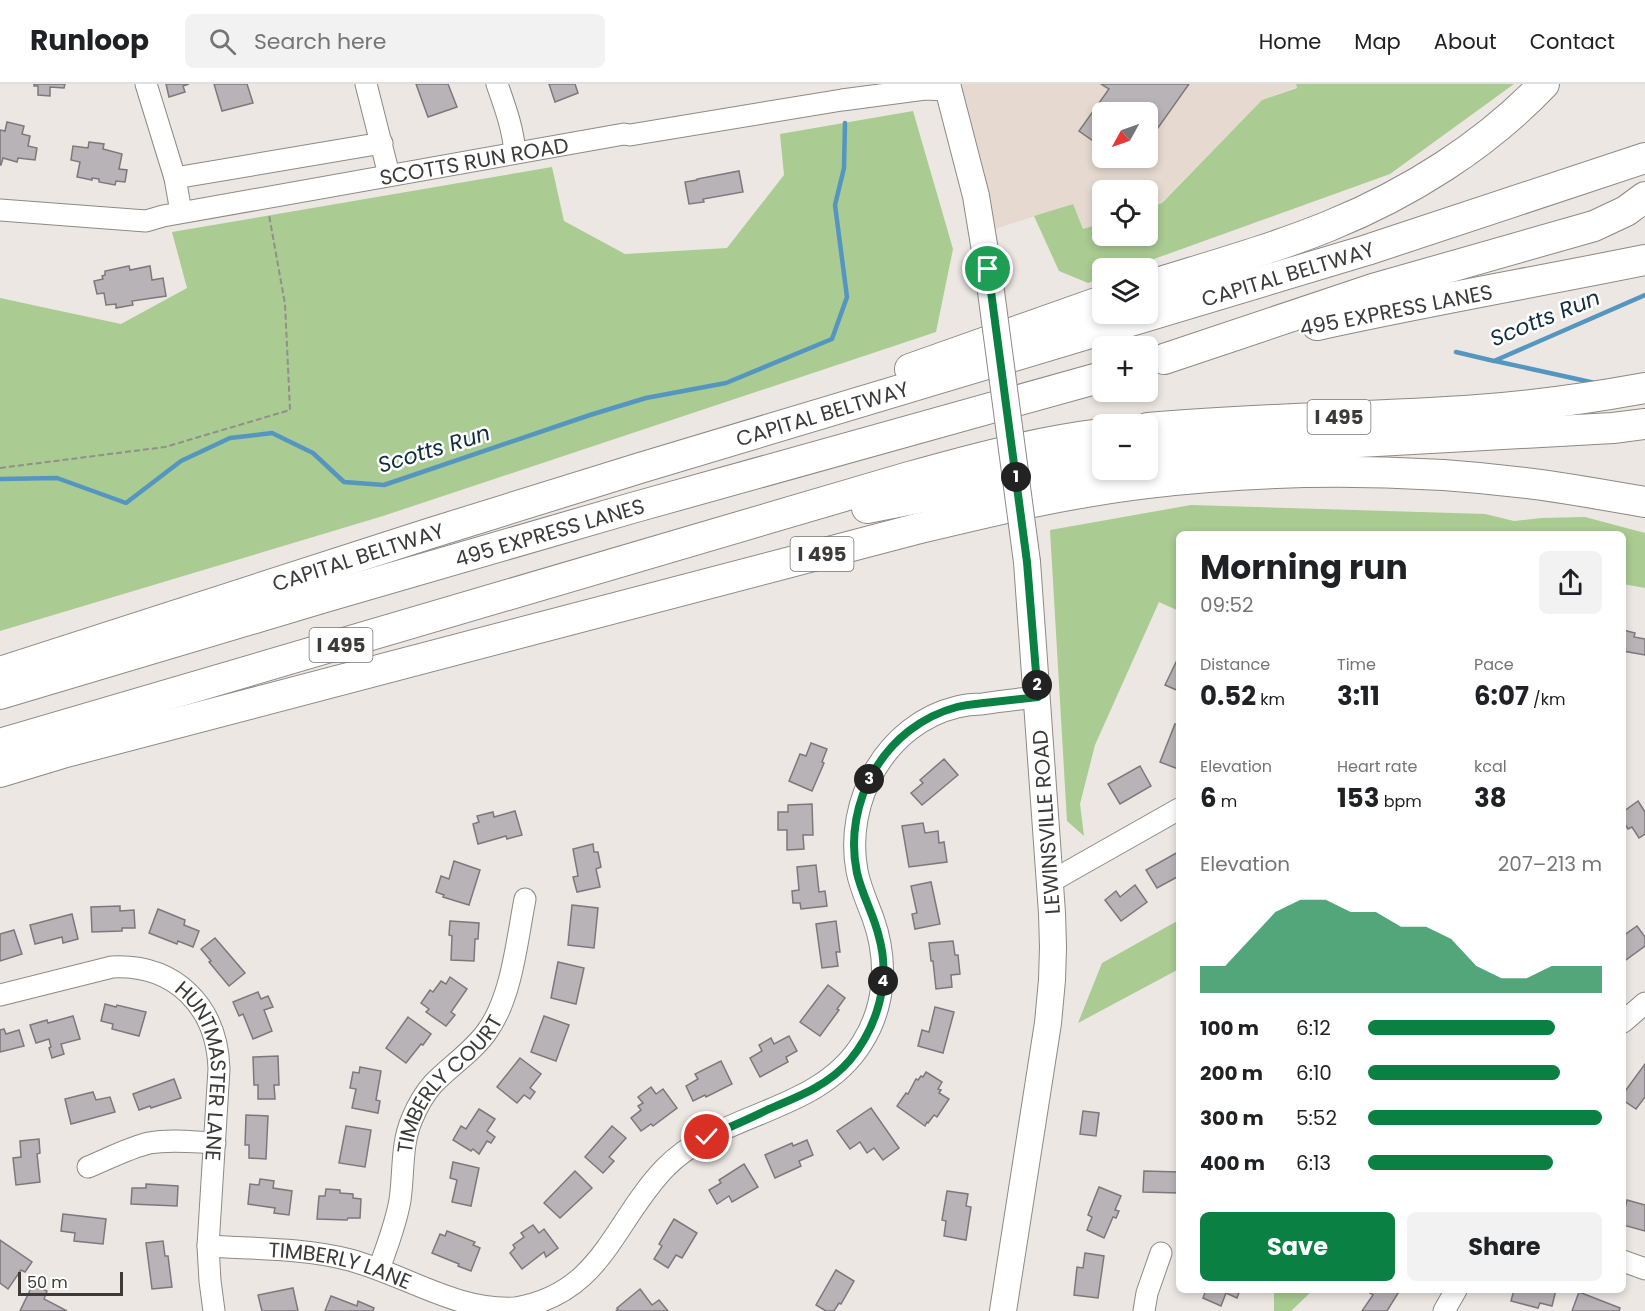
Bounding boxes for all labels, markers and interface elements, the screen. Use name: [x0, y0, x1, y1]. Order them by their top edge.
search box: [185, 14, 605, 68]
text: Runloop: [30, 21, 149, 60]
icon: search: [206, 25, 239, 58]
text: Search here: [254, 26, 386, 57]
text: Home: [1259, 27, 1321, 56]
text: Map: [1354, 27, 1401, 56]
text: About: [1434, 27, 1497, 56]
text: Contact: [1530, 27, 1615, 56]
north arrow: [1092, 102, 1158, 168]
map controls: [1092, 102, 1158, 480]
street label: SCOTTS RUN ROAD: [377, 130, 571, 192]
button: locate: [1092, 180, 1158, 246]
street label: CAPITAL BELTWAY: [1198, 234, 1378, 313]
pin: [962, 243, 1013, 294]
icon: arrive: [971, 252, 1004, 285]
button: layers: [1092, 258, 1158, 324]
street label: 495 EXPRESS LANES: [1297, 277, 1495, 343]
water label: Scotts Run: [1485, 282, 1605, 354]
button: +: [1092, 336, 1158, 402]
street label: CAPITAL BELTWAY: [732, 374, 912, 453]
road number: I 495: [1308, 400, 1370, 434]
button: −: [1092, 414, 1158, 480]
water label: Scotts Run: [374, 417, 494, 481]
pin: 1: [1001, 462, 1031, 492]
text: 1: [1013, 465, 1019, 488]
street label: 495 EXPRESS LANES: [451, 491, 648, 573]
street label: CAPITAL BELTWAY: [268, 515, 447, 598]
road number: I 495: [790, 537, 854, 571]
text: Morning run: [1200, 544, 1408, 591]
button: share: [1539, 551, 1602, 614]
text: 09:52: [1200, 591, 1253, 619]
road number: I 495: [310, 628, 372, 662]
text: Distance: [1200, 653, 1270, 676]
text: Time: [1337, 653, 1376, 676]
text: Pace: [1474, 653, 1514, 676]
pin: 2: [1022, 670, 1052, 700]
text: 2: [1032, 673, 1042, 696]
text: 0.52: [1200, 678, 1256, 714]
text: 3:11: [1337, 678, 1380, 714]
text: 6:07: [1474, 678, 1529, 714]
text: km: [1256, 688, 1285, 711]
text: /km: [1529, 688, 1565, 711]
street label: LEWINSVILLE ROAD: [1025, 729, 1067, 915]
text: Elevation: [1200, 755, 1272, 778]
text: Heart rate: [1337, 755, 1417, 778]
text: kcal: [1474, 755, 1507, 778]
pin: 3: [854, 764, 884, 794]
text: 3: [864, 767, 874, 790]
text: 6: [1200, 780, 1217, 816]
text: 153: [1337, 780, 1379, 816]
text: 38: [1474, 780, 1507, 816]
text: m: [1217, 790, 1237, 813]
text: bpm: [1379, 790, 1422, 813]
text: Elevation: [1200, 850, 1290, 878]
text: 207–213 m: [1498, 850, 1602, 878]
pin: 4: [868, 966, 898, 996]
text: 4: [878, 969, 888, 992]
street label: HUNTMASTER LANE: [169, 974, 234, 1162]
street label: TIMBERLY COURT: [389, 1009, 509, 1155]
text: 100 m: [1200, 1014, 1259, 1042]
text: 6:12: [1296, 1014, 1331, 1042]
text: 200 m: [1200, 1059, 1263, 1087]
text: 6:10: [1296, 1059, 1332, 1087]
text: 300 m: [1200, 1104, 1264, 1132]
text: 5:52: [1296, 1104, 1337, 1132]
pin: [681, 1111, 732, 1162]
icon: check: [690, 1120, 723, 1153]
text: 400 m: [1200, 1149, 1265, 1177]
text: 6:13: [1296, 1149, 1331, 1177]
button: Save: [1200, 1212, 1395, 1281]
button: Share: [1407, 1212, 1602, 1281]
street label: TIMBERLY LANE: [268, 1234, 416, 1296]
scale bar: [18, 1269, 123, 1296]
text: 50 m: [27, 1271, 68, 1294]

